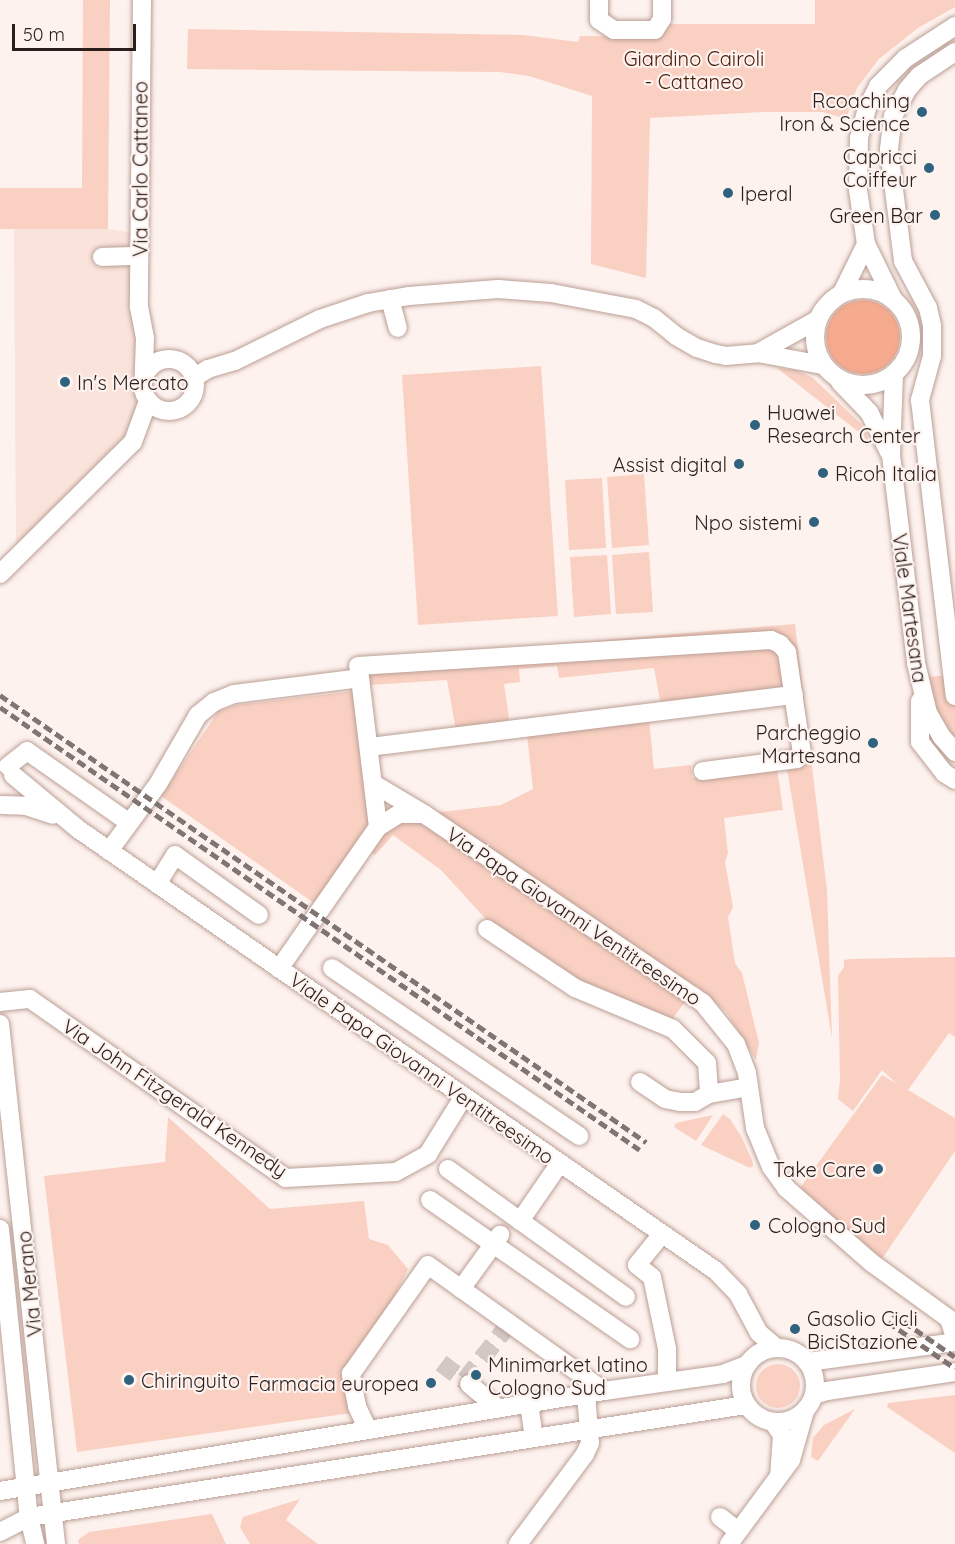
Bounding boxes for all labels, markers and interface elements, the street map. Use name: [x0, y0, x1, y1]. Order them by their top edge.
scale bar: [15, 12, 140, 50]
text: 50 m: [23, 23, 65, 46]
park label: Giardino Cairoli - Cattaneo: [624, 46, 764, 93]
street label: Via Carlo Cattaneo: [128, 81, 152, 257]
place label: Rcoaching Iron & Science: [779, 88, 910, 135]
marker: Rcoaching Iron & Science: [915, 105, 929, 119]
place label: Capricci Coiffeur: [843, 144, 917, 191]
marker: Capricci Coiffeur: [922, 161, 936, 175]
place label: Iperal: [740, 181, 793, 205]
marker: Iperal: [721, 186, 735, 200]
place label: Green Bar: [829, 203, 923, 227]
marker: Green Bar: [928, 208, 942, 222]
place label: In's Mercato: [77, 370, 189, 394]
marker: In's Mercato: [58, 375, 72, 389]
place label: Huawei Research Center: [767, 401, 921, 448]
marker: Huawei Research Center: [748, 418, 762, 432]
place label: Assist digital: [613, 452, 727, 476]
marker: Assist digital: [732, 457, 746, 471]
place label: Ricoh Italia: [835, 461, 937, 485]
marker: Ricoh Italia: [816, 466, 830, 480]
place label: Npo sistemi: [694, 510, 802, 534]
marker: Npo sistemi: [807, 515, 821, 529]
street label: Viale Martesana: [888, 532, 932, 684]
place label: Parcheggio Martesana: [756, 720, 861, 767]
marker: Parcheggio Martesana: [866, 736, 880, 750]
street label: Via Papa Giovanni Ventitreesimo: [442, 822, 706, 1010]
street label: Viale Papa Giovanni Ventitreesimo: [285, 967, 559, 1169]
street label: Via John Fitzgerald Kennedy: [58, 1014, 292, 1182]
place label: Take Care: [773, 1157, 866, 1181]
marker: Take Care: [871, 1162, 885, 1176]
place label: Cologno Sud: [768, 1213, 886, 1237]
marker: Cologno Sud: [746, 1216, 764, 1234]
street label: Via Merano: [12, 1230, 46, 1338]
place label: Gasolio Cicli BiciStazione: [807, 1306, 918, 1353]
marker: Gasolio Cicli BiciStazione: [788, 1322, 802, 1336]
place label: Minimarket latino Cologno Sud: [488, 1352, 648, 1399]
place label: Chiringuito: [141, 1368, 240, 1392]
marker: Minimarket latino Cologno Sud: [469, 1368, 483, 1382]
place label: Farmacia europea: [248, 1371, 419, 1395]
marker: Chiringuito: [122, 1373, 136, 1387]
marker: Farmacia europea: [424, 1376, 438, 1390]

